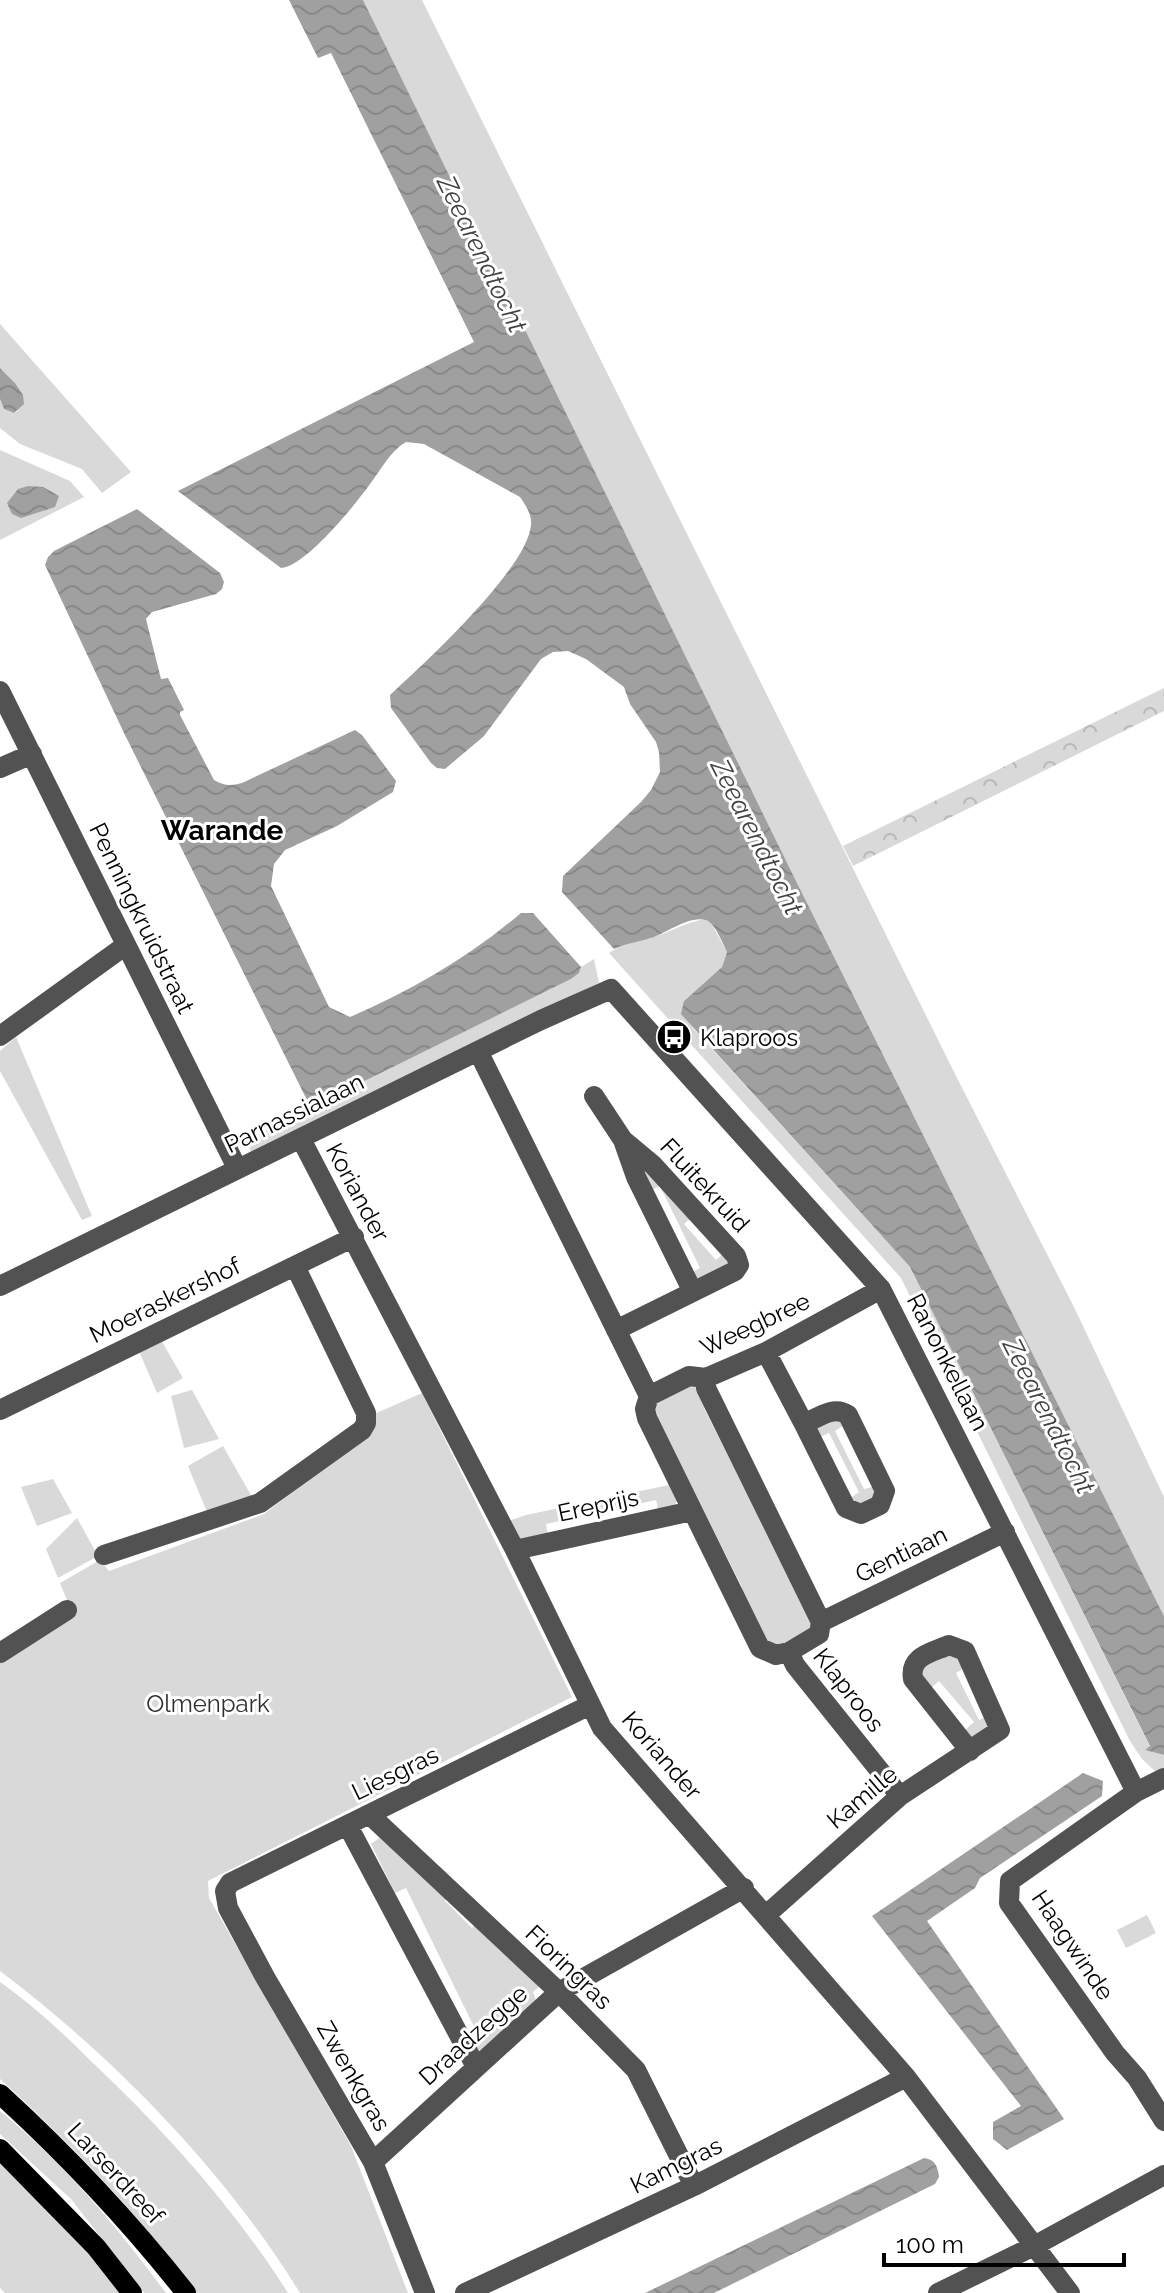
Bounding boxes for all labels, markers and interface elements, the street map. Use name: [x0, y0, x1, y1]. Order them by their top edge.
water label: Zeearendtocht: [431, 170, 533, 338]
water label: Zeearendtocht: [705, 753, 809, 920]
district label: Warande: [161, 814, 283, 847]
street label: Penningkruidstraat: [83, 818, 201, 1018]
bus stop icon: Klaproos: [655, 1018, 693, 1056]
place label: Klaproos: [700, 1023, 798, 1052]
street label: Parnassialaan: [220, 1067, 368, 1159]
street label: Fluitekruid: [654, 1132, 756, 1238]
street label: Koriander: [320, 1138, 396, 1247]
street label: Moeraskershof: [85, 1250, 246, 1349]
street label: Weegbree: [696, 1286, 814, 1362]
street label: Ranonkellaan: [901, 1289, 995, 1435]
water label: Zeearendtocht: [997, 1332, 1101, 1499]
street label: Ereprijs: [555, 1482, 641, 1528]
street label: Gentiaan: [850, 1519, 952, 1589]
street label: Klaproos: [807, 1642, 891, 1738]
park label: Olmenpark: [146, 1689, 270, 1718]
street label: Koriander: [616, 1705, 708, 1805]
street label: Liesgras: [347, 1740, 443, 1806]
street label: Kamille: [821, 1759, 903, 1835]
street label: Haagwinde: [1026, 1885, 1120, 2005]
street label: Fioringras: [520, 1919, 618, 2015]
street label: Draadzegge: [413, 1979, 533, 2091]
street label: Zwenkgras: [311, 2016, 397, 2136]
street label: Larserdreef: [62, 2116, 171, 2231]
street label: Kamgras: [625, 2130, 727, 2200]
scale bar: [884, 2217, 1124, 2267]
text: 100 m: [896, 2230, 964, 2259]

